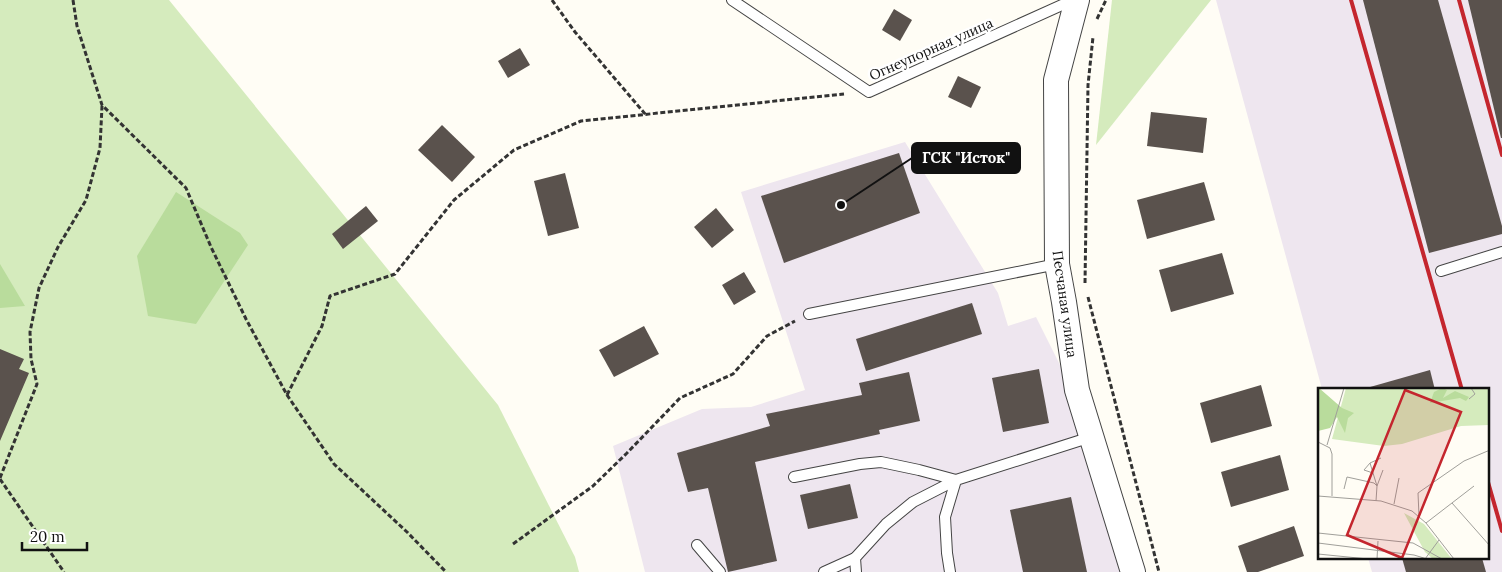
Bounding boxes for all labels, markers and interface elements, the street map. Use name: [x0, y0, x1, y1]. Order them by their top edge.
street label: Огнеупорная улица: [866, 14, 996, 84]
callout: ГСК "Исток": [912, 143, 1020, 173]
text: ГСК "Исток": [922, 148, 1010, 167]
street label: Песчаная улица: [1049, 249, 1081, 359]
inset map: [1318, 388, 1490, 560]
scale bar: [22, 520, 88, 552]
text: 20 m: [30, 527, 65, 546]

